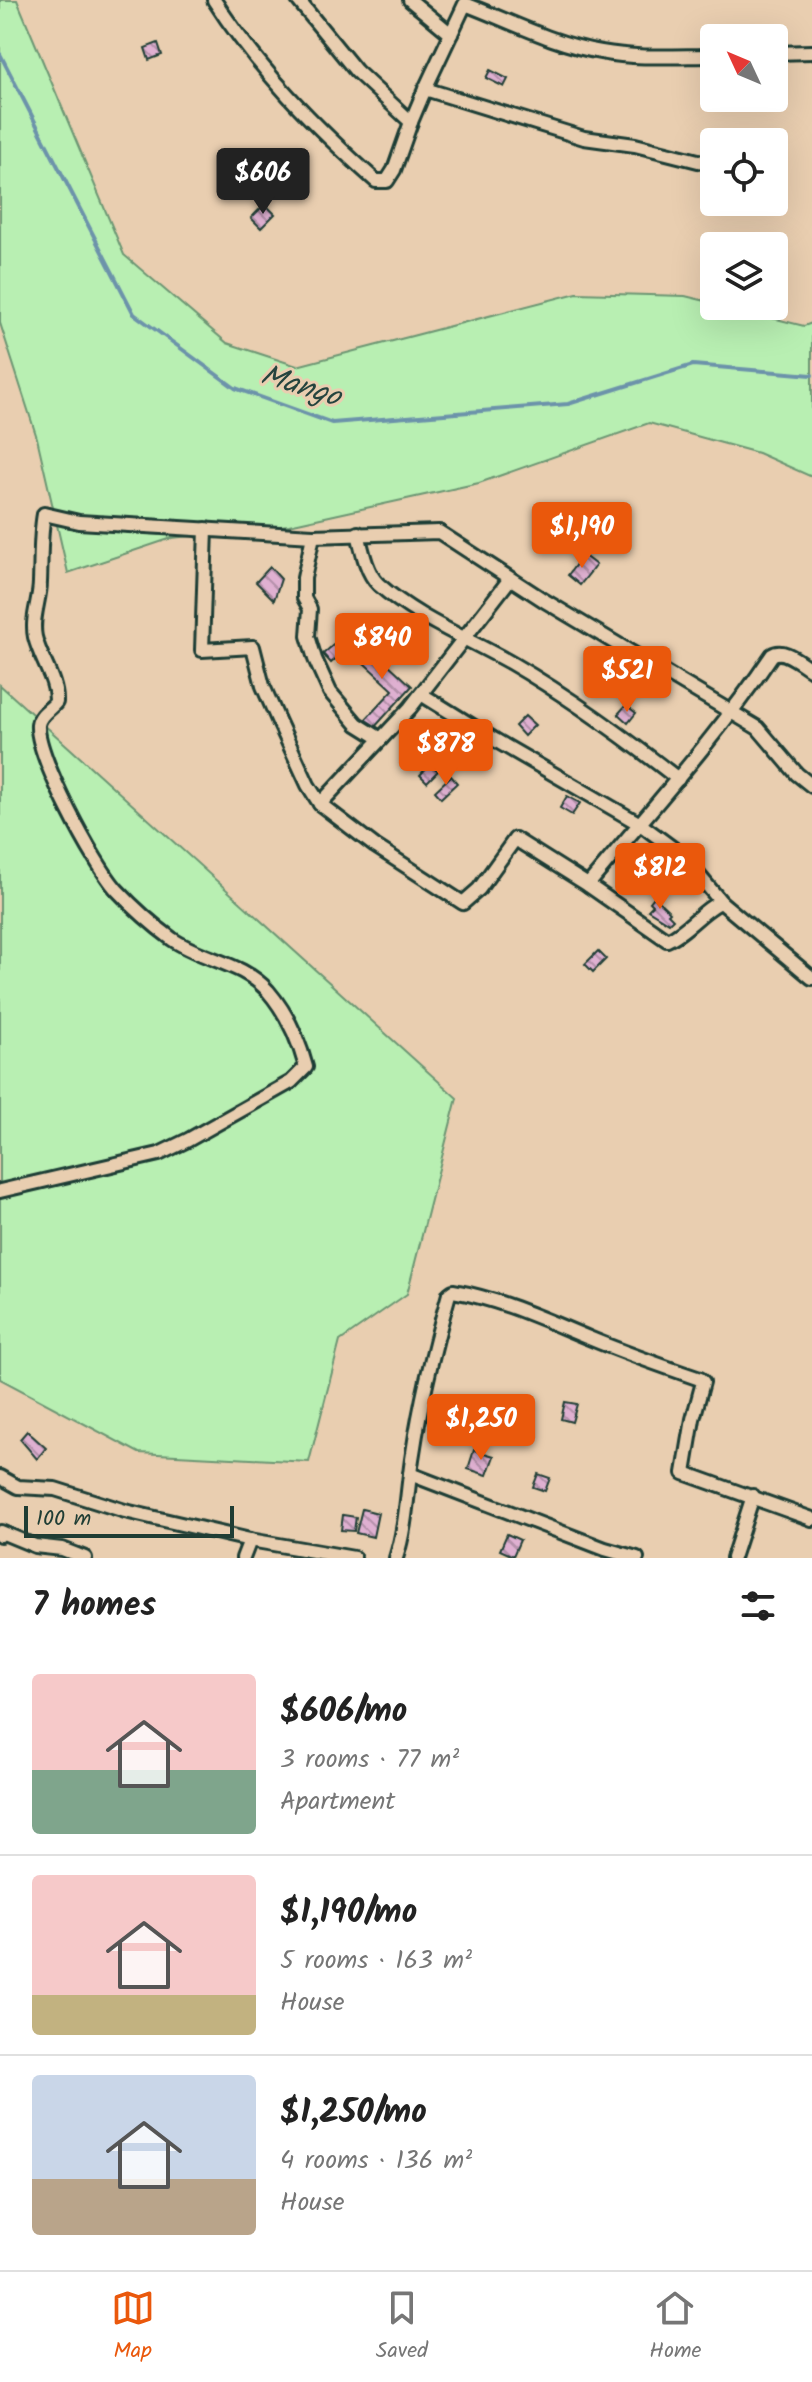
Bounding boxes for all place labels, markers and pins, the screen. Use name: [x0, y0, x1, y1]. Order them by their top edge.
pin: $606: [216, 148, 310, 216]
pin: $1,190: [517, 502, 647, 570]
pin: $840: [335, 613, 429, 681]
pin: $521: [580, 646, 674, 714]
pin: $878: [399, 719, 493, 787]
pin: $812: [613, 843, 707, 911]
pin: $1,250: [416, 1394, 546, 1462]

